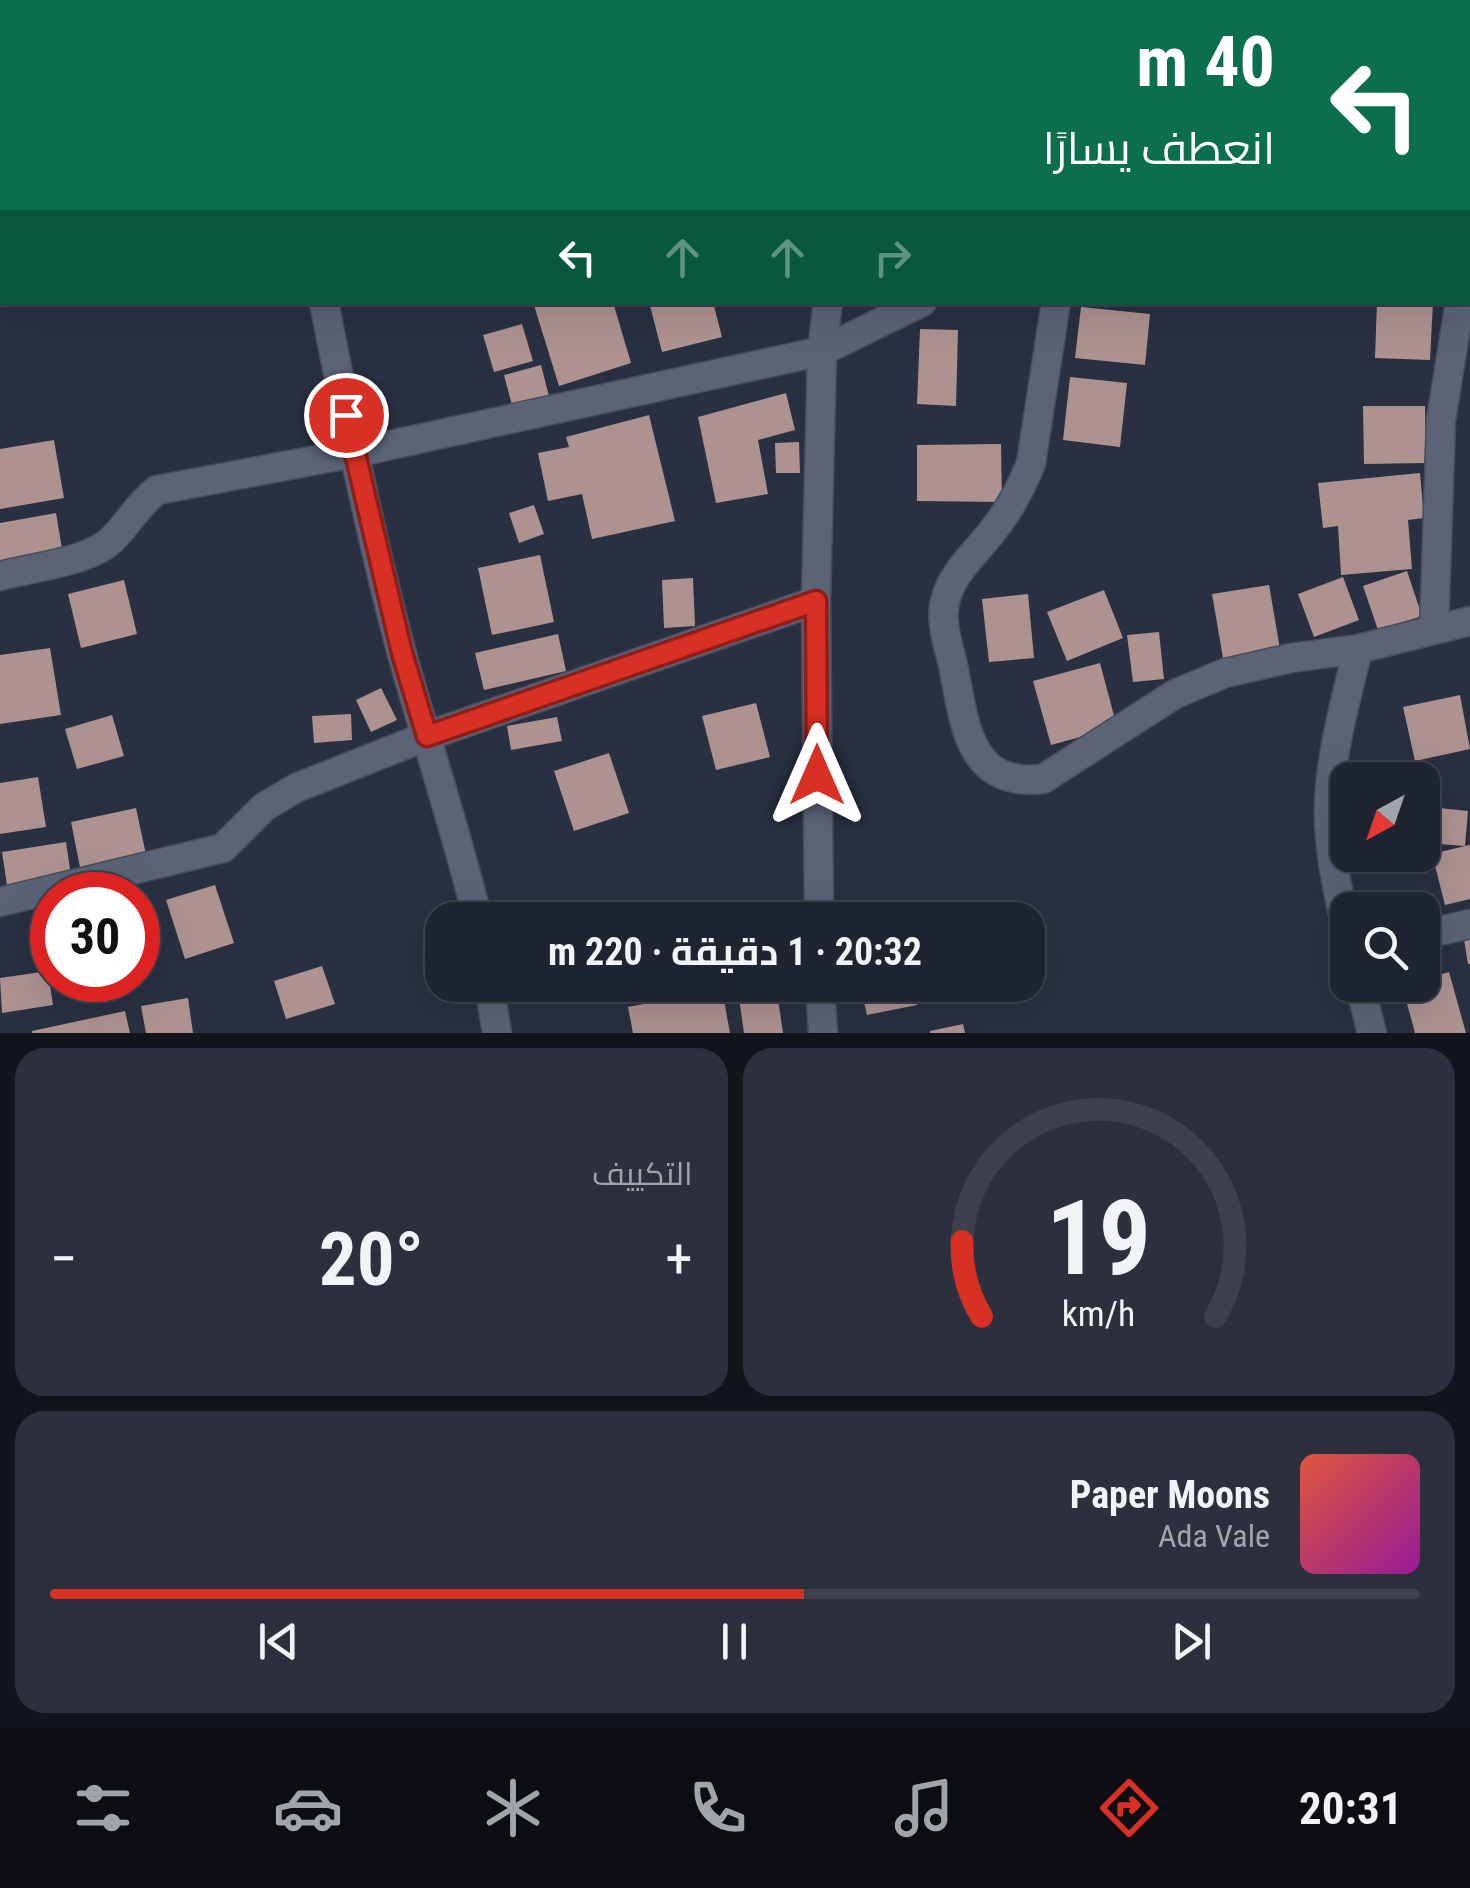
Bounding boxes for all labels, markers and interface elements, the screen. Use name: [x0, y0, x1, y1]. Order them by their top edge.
text: 40 m: [1136, 21, 1275, 103]
icon: left: [1310, 40, 1440, 170]
text: انعطف يسارًا: [1043, 122, 1275, 175]
icon: left: [550, 230, 605, 285]
icon: ahead: [655, 230, 710, 285]
icon: ahead: [760, 230, 815, 285]
icon: right: [865, 230, 920, 285]
pin: [304, 373, 389, 458]
icon: arrive: [319, 388, 374, 443]
position arrow: [765, 723, 869, 827]
north arrow: [1330, 762, 1440, 872]
map controls: [1330, 762, 1440, 1002]
speed limit sign: 30: [30, 872, 160, 1002]
button: search: [1330, 892, 1440, 1002]
text: 20:32 · 1 دقيقة · 220 m: [548, 930, 922, 974]
text: التكييف: [592, 1155, 693, 1193]
text: 19: [1046, 1178, 1151, 1299]
text: 20°: [319, 1215, 424, 1303]
text: −: [50, 1227, 78, 1291]
text: +: [665, 1227, 693, 1291]
text: km/h: [1062, 1293, 1136, 1335]
text: Paper Moons: [1070, 1473, 1270, 1517]
text: Ada Vale: [1158, 1517, 1270, 1555]
icon: previous: [251, 1614, 306, 1669]
icon: pause: [707, 1614, 762, 1669]
icon: next: [1164, 1614, 1219, 1669]
icon: filters: [68, 1773, 138, 1843]
icon: car: [273, 1773, 343, 1843]
icon: climate: [478, 1773, 548, 1843]
icon: phone: [683, 1773, 753, 1843]
icon: music: [889, 1773, 959, 1843]
icon: directions: [1094, 1773, 1164, 1843]
text: 20:31: [1299, 1782, 1402, 1835]

